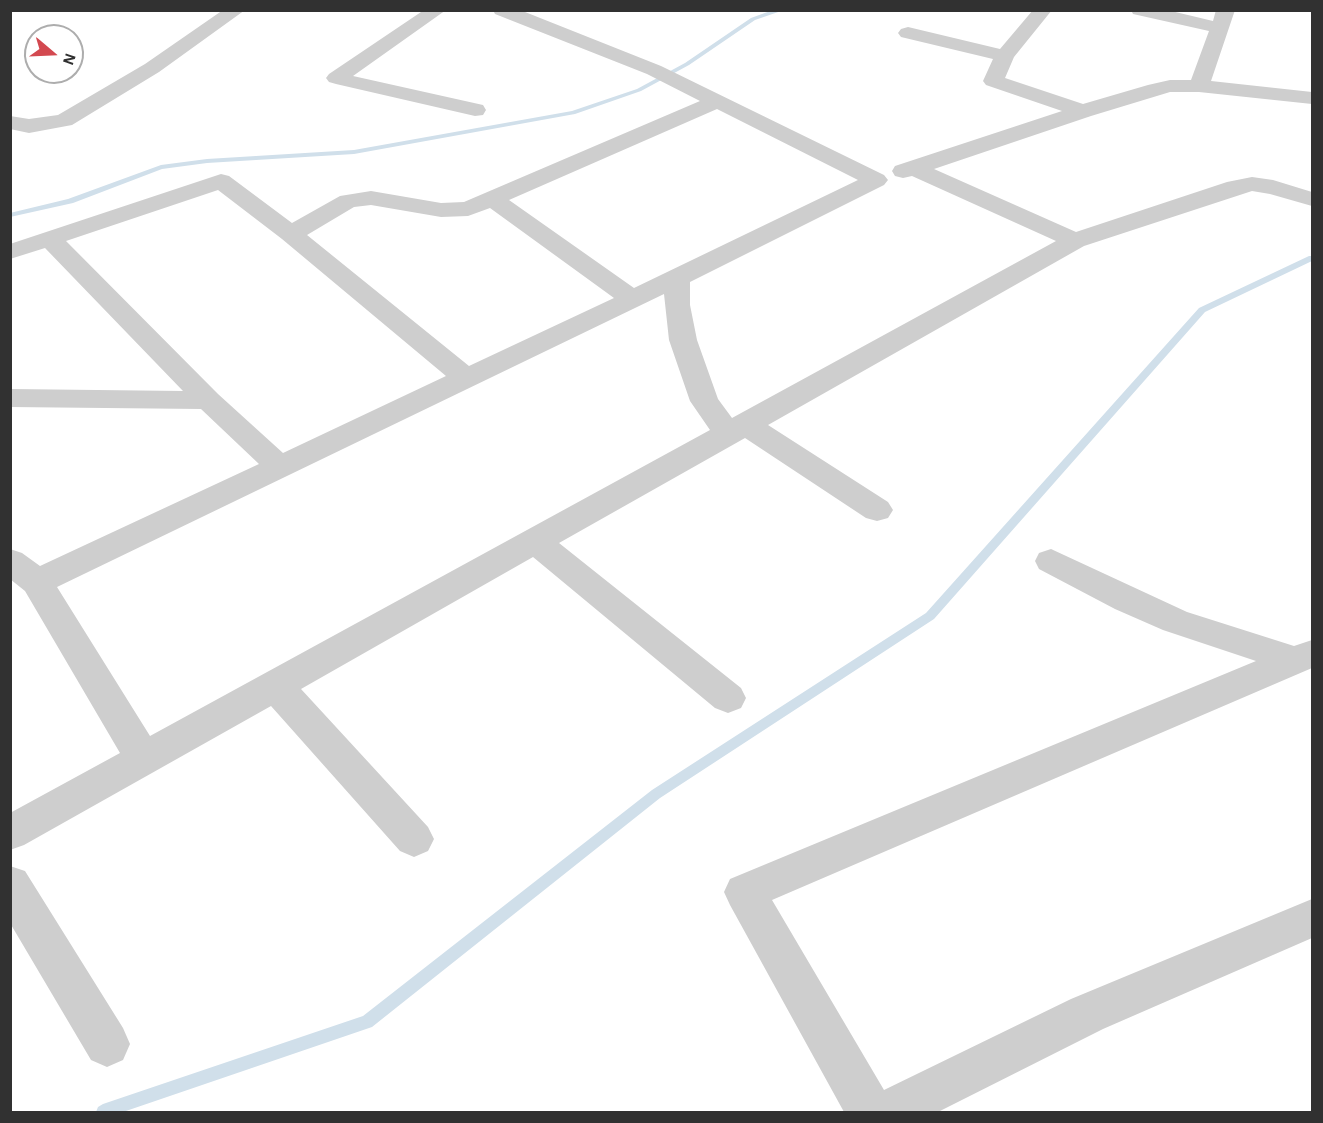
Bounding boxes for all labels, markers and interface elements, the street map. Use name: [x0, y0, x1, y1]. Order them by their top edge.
north arrow: [24, 24, 84, 84]
text: N: [60, 51, 79, 67]

